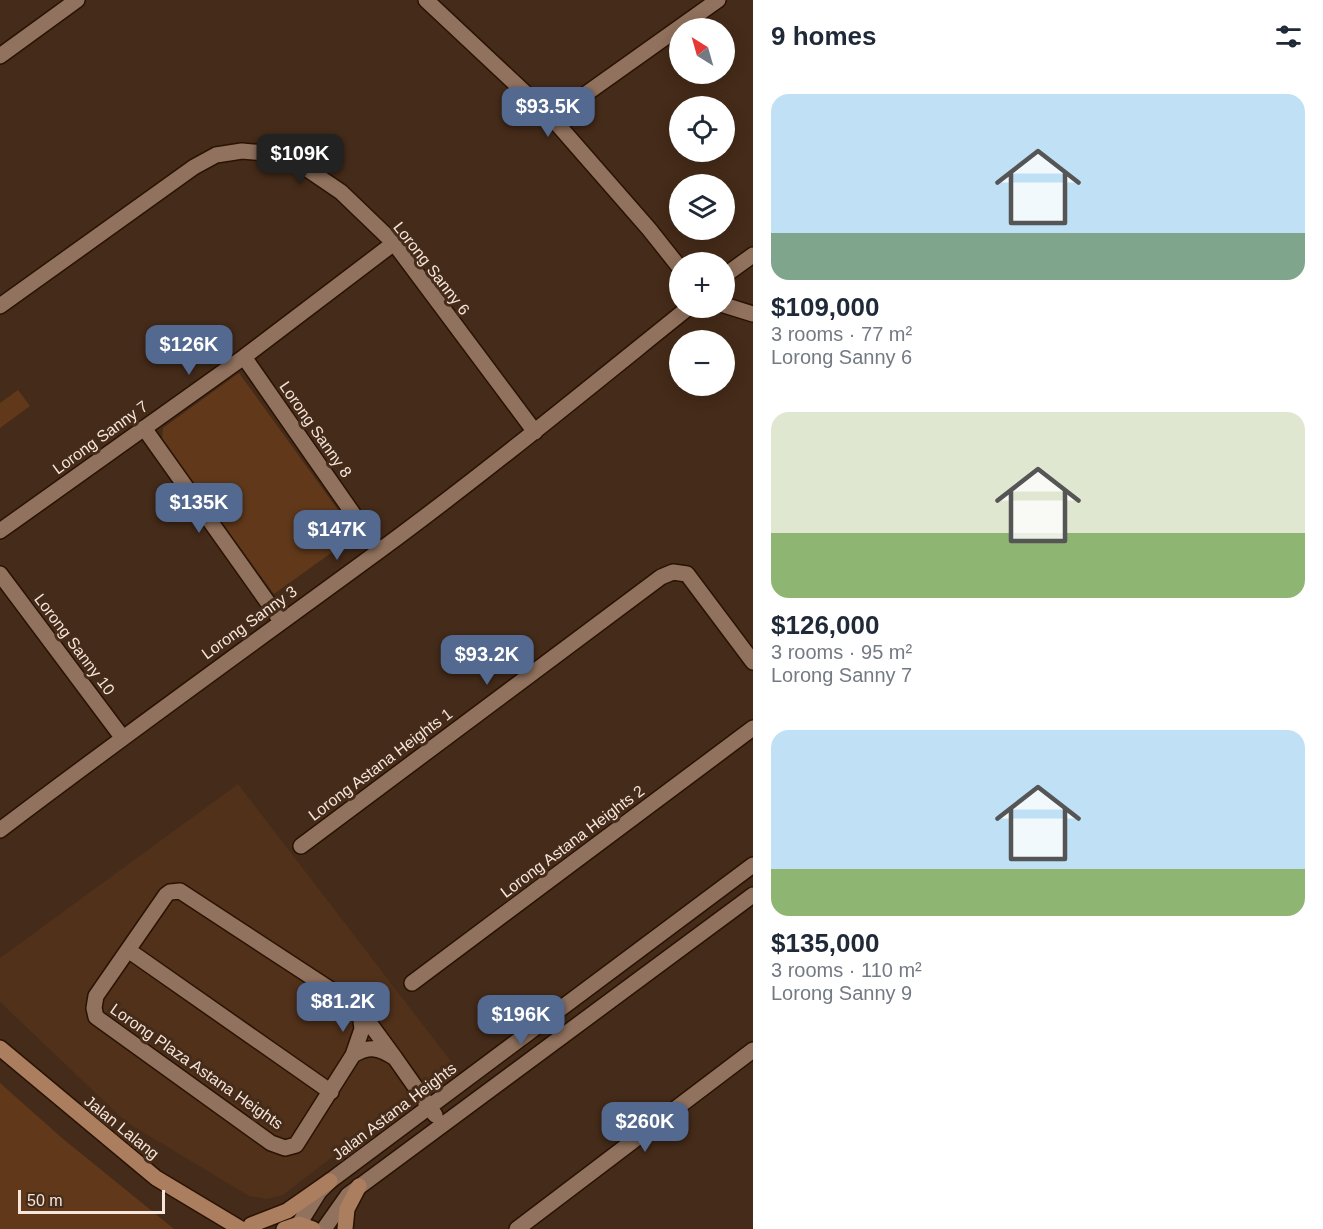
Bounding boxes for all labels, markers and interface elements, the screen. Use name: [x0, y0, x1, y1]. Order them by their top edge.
north arrow: [669, 18, 735, 84]
map controls: [669, 18, 735, 396]
icon: filters: [1272, 20, 1305, 53]
text: 9 homes: [771, 21, 877, 51]
pin: $93.5K: [499, 87, 597, 138]
text: $93.5K: [516, 95, 580, 117]
button: locate: [669, 96, 735, 162]
icon: home: [984, 133, 1092, 241]
pin: $109K: [258, 134, 342, 185]
text: $109K: [271, 142, 329, 164]
button: layers: [669, 174, 735, 240]
street label: Lorong Sanny 6: [390, 219, 473, 318]
button: +: [669, 252, 735, 318]
text: $109,000: [771, 292, 879, 322]
text: 3 rooms · 77 m²: [771, 323, 912, 345]
pin: $126K: [147, 325, 231, 376]
button: −: [669, 330, 735, 396]
text: $126K: [160, 333, 218, 355]
text: Lorong Sanny 6: [771, 346, 912, 368]
street label: Lorong Sanny 8: [276, 378, 355, 481]
street label: Lorong Sanny 7: [50, 397, 151, 477]
icon: home: [984, 451, 1092, 559]
pin: $135K: [157, 483, 241, 534]
text: $135K: [170, 491, 228, 513]
pin: $147K: [295, 510, 379, 561]
text: $147K: [308, 518, 366, 540]
street label: Lorong Sanny 3: [199, 582, 300, 662]
street label: Lorong Sanny 10: [31, 591, 118, 698]
text: $126,000: [771, 610, 879, 640]
pin: $93.2K: [438, 635, 536, 686]
text: 3 rooms · 95 m²: [771, 641, 912, 663]
text: $93.2K: [455, 643, 519, 665]
text: Lorong Sanny 7: [771, 664, 912, 686]
street label: Lorong Astana Heights 1: [305, 705, 455, 824]
icon: home: [984, 769, 1092, 877]
street label: Lorong Astana Heights 2: [497, 782, 647, 901]
text: $135,000: [771, 928, 879, 958]
text: 3 rooms · 110 m²: [771, 959, 922, 981]
pin: $81.2K: [294, 982, 392, 1033]
text: Lorong Sanny 9: [771, 982, 912, 1004]
text: $81.2K: [311, 990, 375, 1012]
pin: $196K: [479, 995, 563, 1046]
street label: Lorong Plaza Astana Heights: [107, 1000, 286, 1133]
text: $196K: [492, 1003, 550, 1025]
street label: Jalan Astana Heights: [329, 1059, 459, 1163]
street label: Jalan Lalang: [81, 1092, 162, 1163]
pin: $260K: [603, 1102, 687, 1153]
text: $260K: [616, 1110, 674, 1132]
scale bar: [18, 1187, 165, 1214]
text: 50 m: [27, 1192, 63, 1209]

